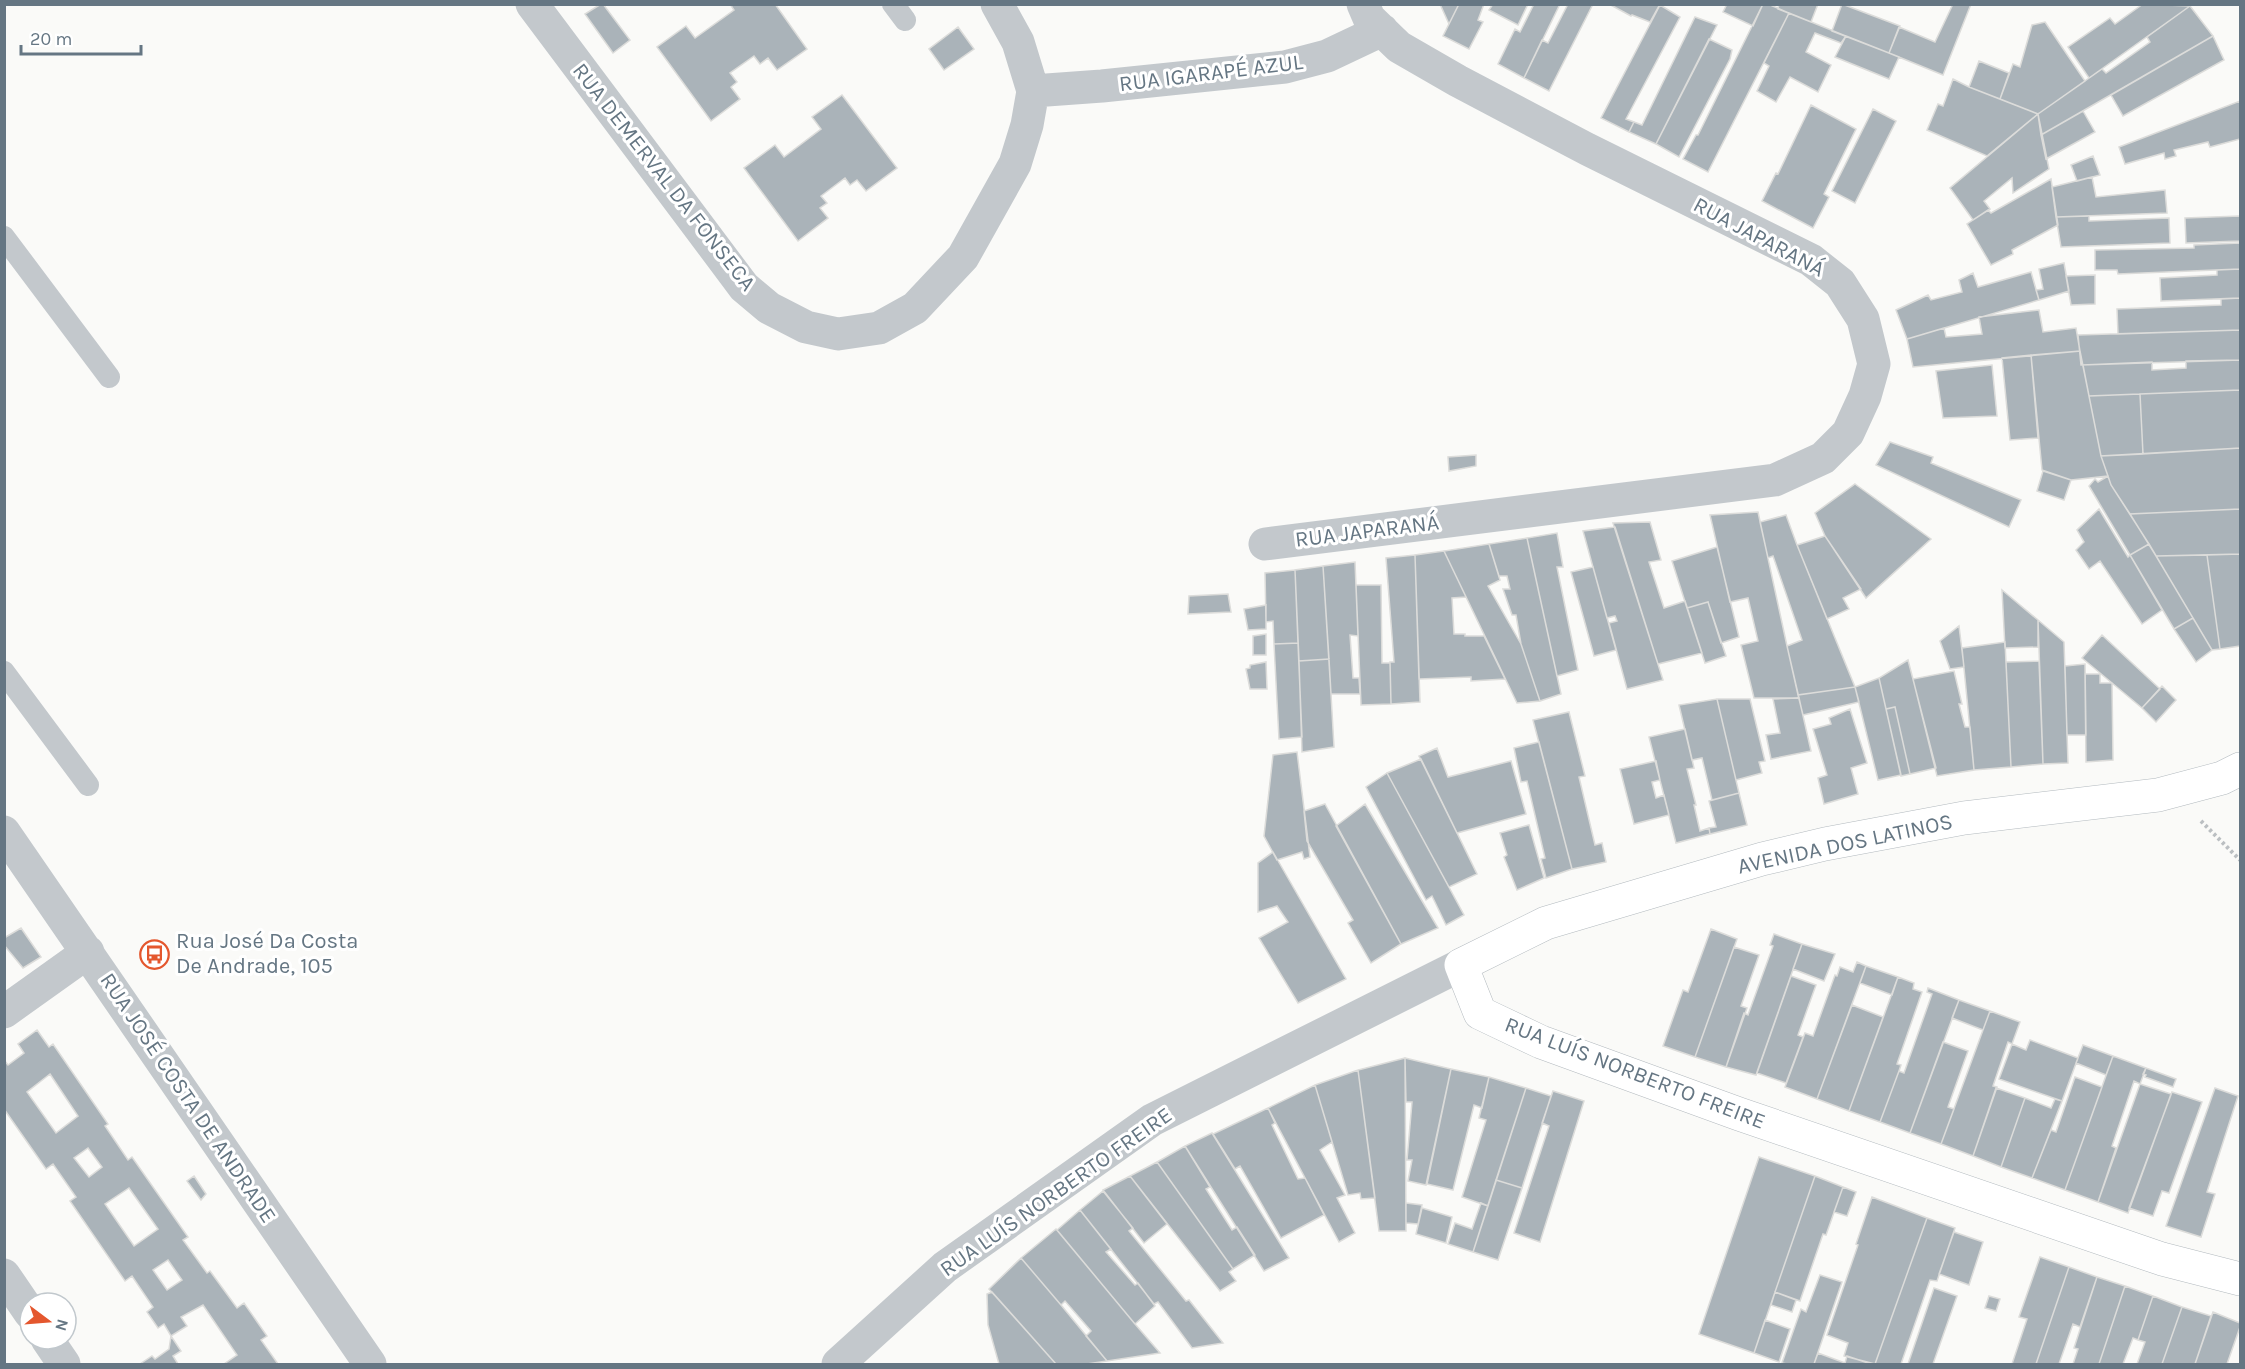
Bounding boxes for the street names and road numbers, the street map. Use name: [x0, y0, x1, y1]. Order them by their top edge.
street label: RUA IGARAPÉ AZUL: [1118, 48, 1305, 97]
street label: RUA DEMERVAL DA FONSECA: [567, 58, 761, 296]
street label: RUA JAPARANÁ: [1689, 191, 1830, 283]
street label: RUA JAPARANÁ: [1293, 508, 1441, 553]
street label: AVENIDA DOS LATINOS: [1735, 808, 1955, 880]
street label: RUA JOSÉ COSTA DE ANDRADE: [94, 967, 282, 1228]
street label: RUA LUÍS NORBERTO FREIRE: [1501, 1010, 1769, 1135]
street label: RUA LUÍS NORBERTO FREIRE: [934, 1101, 1177, 1282]

